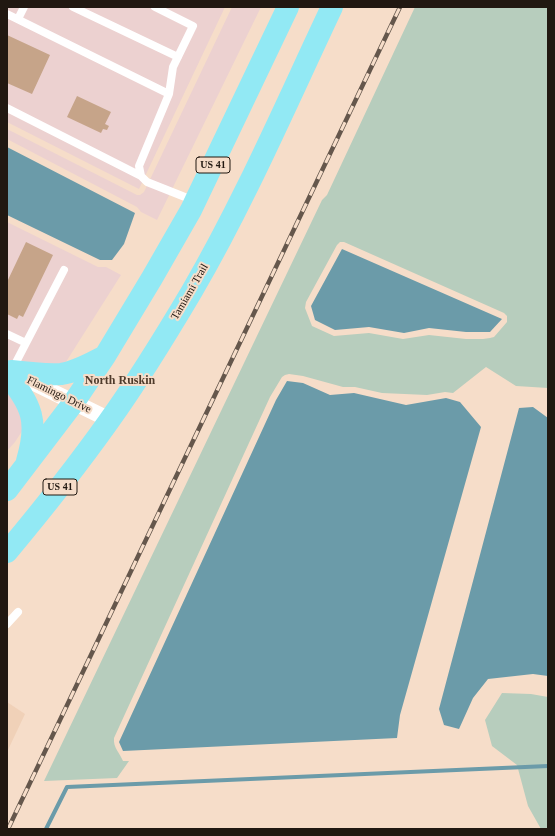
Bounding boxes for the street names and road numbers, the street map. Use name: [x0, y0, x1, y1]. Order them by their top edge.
road number: US 41: [196, 157, 230, 173]
street label: Tamiami Trail: [169, 262, 211, 322]
street label: Flamingo Drive: [25, 374, 93, 416]
road number: US 41: [43, 479, 77, 495]

